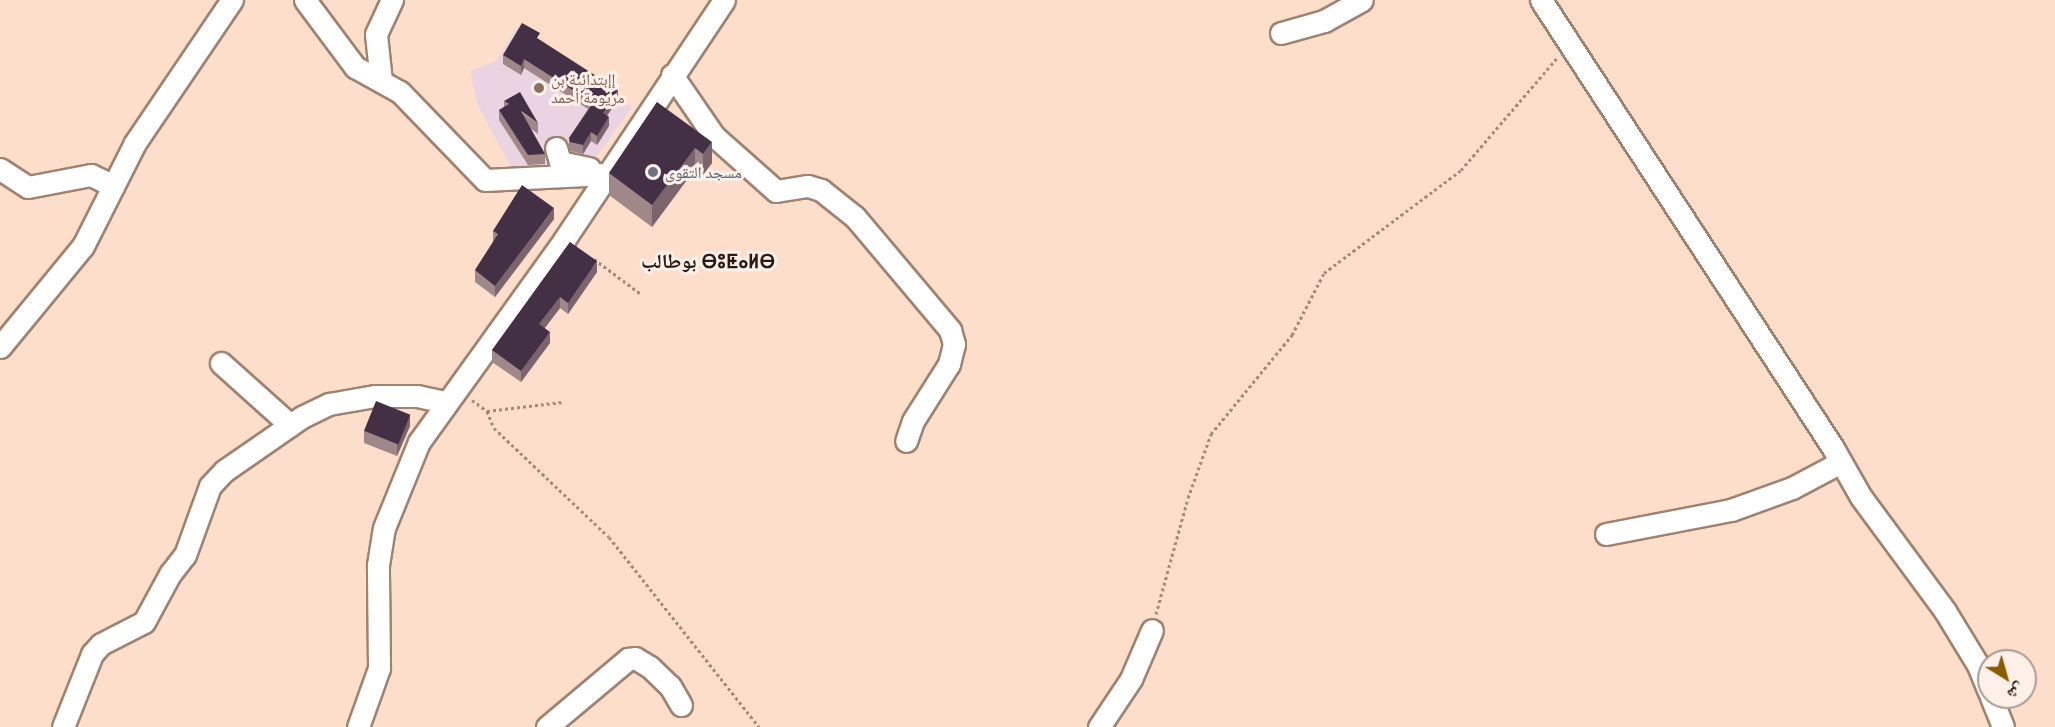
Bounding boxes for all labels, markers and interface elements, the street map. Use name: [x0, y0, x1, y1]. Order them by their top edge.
place label: إإبتدائية بن مريومة أحمد: [551, 69, 624, 107]
marker: إإبتدائية بن مريومة أحمد: [532, 81, 546, 95]
place label: مسجد التقوى: [665, 162, 742, 182]
marker: مسجد التقوى: [646, 165, 660, 179]
district label: بوطالب ⴱⵓⵟⴰⵍⴱ: [641, 248, 775, 272]
north arrow: [1977, 649, 2037, 709]
text: ش: [2004, 679, 2029, 705]

